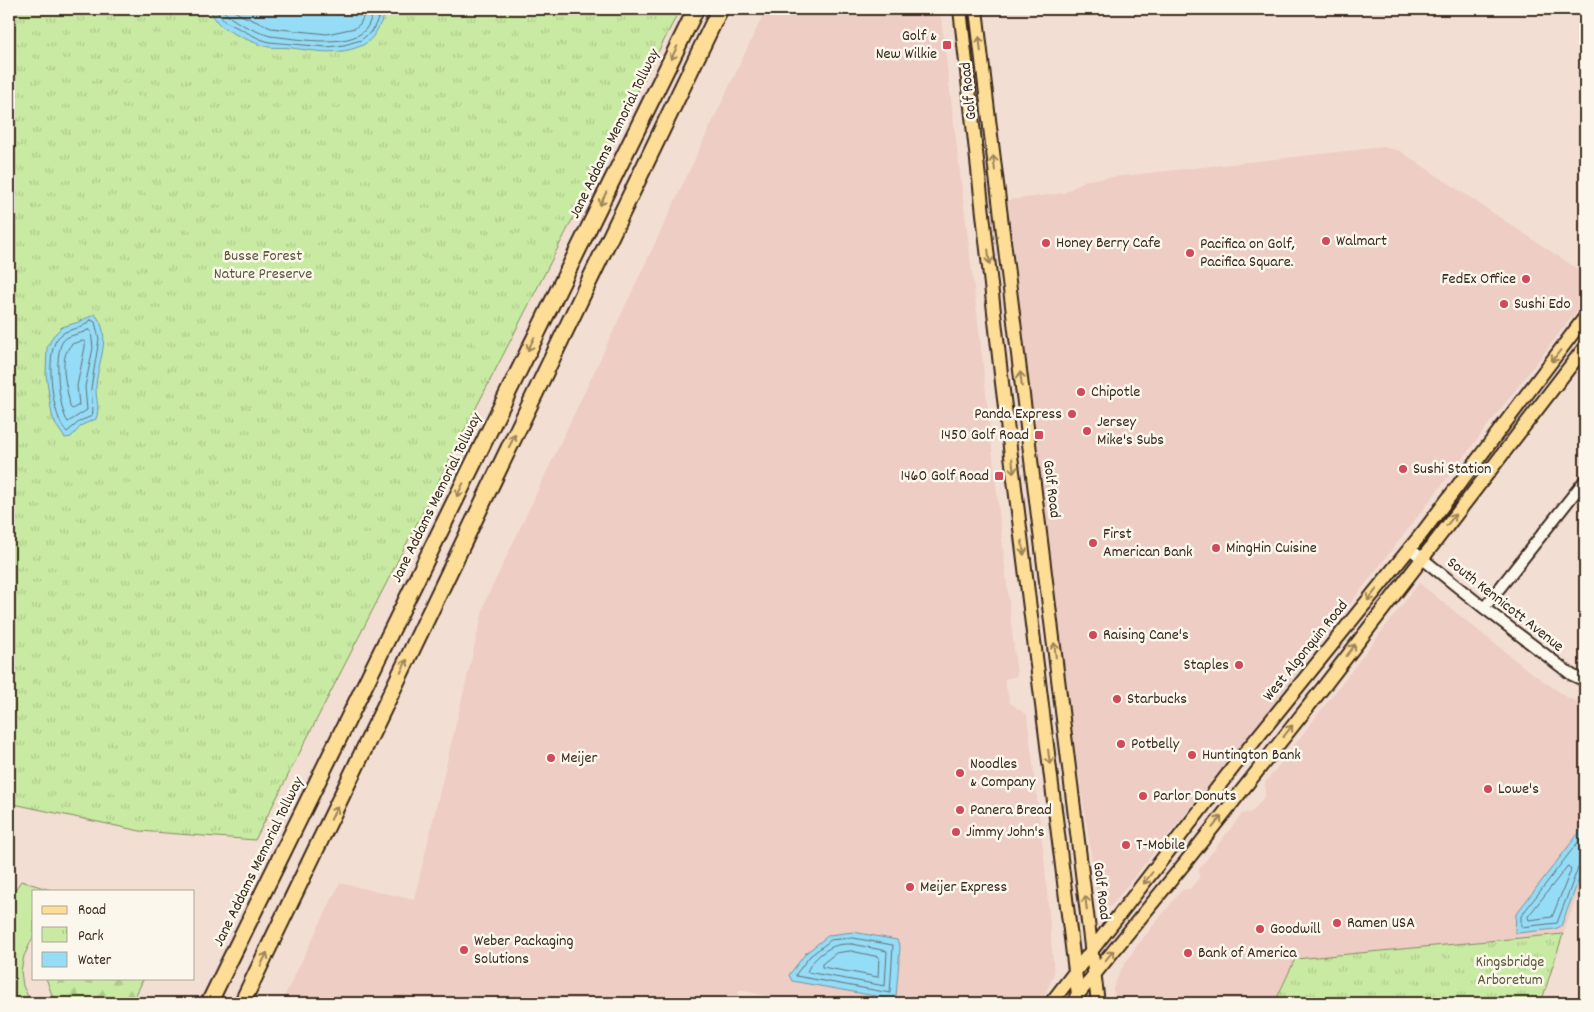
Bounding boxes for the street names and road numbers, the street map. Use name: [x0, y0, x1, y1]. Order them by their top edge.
street label: Jane Addams Memorial Tollway: [564, 45, 666, 223]
street label: Golf Road: [955, 61, 983, 121]
street label: Jane Addams Memorial Tollway: [386, 409, 488, 587]
street label: Golf Road: [1036, 459, 1066, 519]
street label: South Kennicott Avenue: [1442, 552, 1568, 658]
street label: West Algonquin Road: [1258, 595, 1354, 707]
street label: Jane Addams Memorial Tollway: [208, 773, 310, 951]
street label: Golf Road: [1086, 861, 1116, 921]

